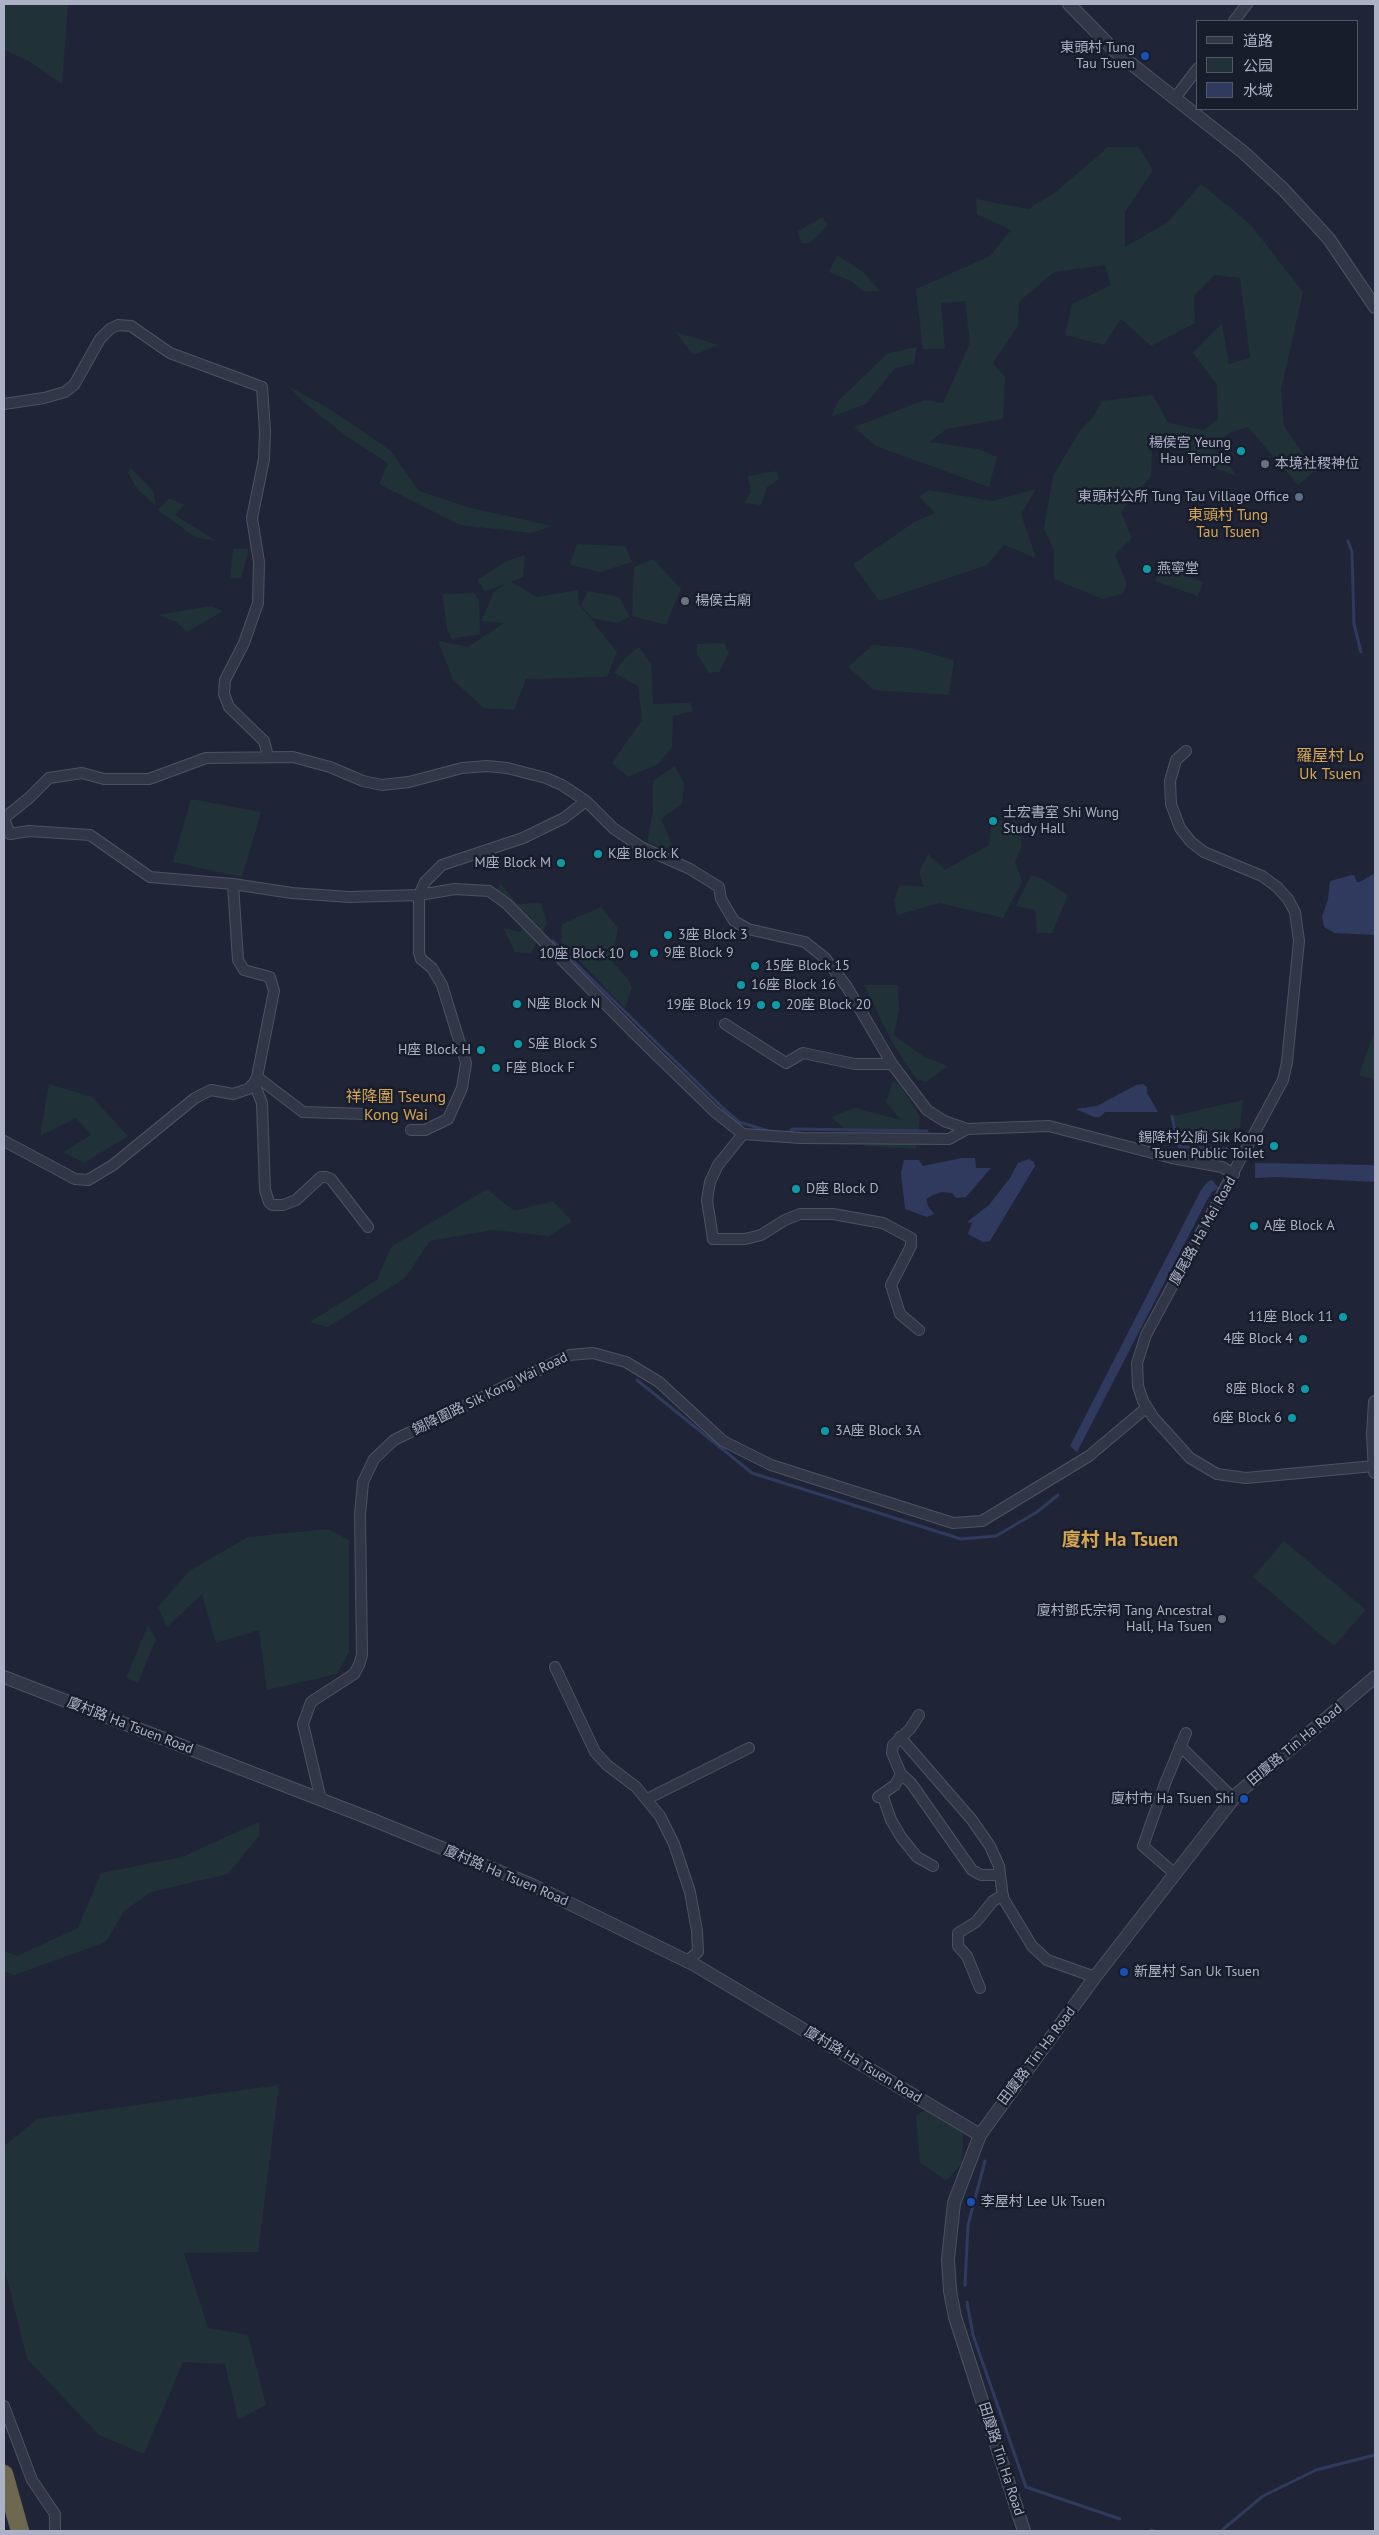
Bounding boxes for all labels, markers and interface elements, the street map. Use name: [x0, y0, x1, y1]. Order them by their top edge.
legend: [1196, 20, 1359, 110]
text: 道路: [1243, 31, 1273, 50]
place label: 東頭村 Tung Tau Tsuen: [1060, 40, 1135, 72]
marker: 東頭村 Tung Tau Tsuen: [1139, 50, 1151, 62]
text: 公园: [1243, 56, 1273, 75]
text: 水域: [1243, 81, 1273, 100]
place label: 楊侯宮 Yeung Hau Temple: [1149, 435, 1231, 468]
marker: 楊侯宮 Yeung Hau Temple: [1235, 445, 1247, 457]
place label: 本境社稷神位: [1275, 456, 1359, 472]
marker: 本境社稷神位: [1259, 458, 1271, 470]
place label: 東頭村公所 Tung Tau Village Office: [1078, 489, 1289, 505]
marker: 東頭村公所 Tung Tau Village Office: [1293, 491, 1305, 503]
district label: 東頭村 Tung Tau Tsuen: [1188, 507, 1268, 542]
place label: 燕寧堂: [1157, 561, 1199, 577]
marker: 燕寧堂: [1141, 563, 1153, 575]
place label: 楊侯古廟: [695, 593, 751, 609]
marker: 楊侯古廟: [679, 595, 691, 607]
district label: 羅屋村 Lo Uk Tsuen: [1294, 746, 1366, 784]
place label: 士宏書室 Shi Wung Study Hall: [1003, 805, 1119, 838]
marker: 士宏書室 Shi Wung Study Hall: [987, 815, 999, 827]
place label: K座 Block K: [608, 846, 679, 862]
marker: K座 Block K: [592, 848, 604, 860]
place label: M座 Block M: [475, 855, 551, 871]
marker: M座 Block M: [555, 857, 567, 869]
place label: 3座 Block 3: [678, 927, 748, 943]
marker: 3座 Block 3: [662, 929, 674, 941]
place label: 9座 Block 9: [664, 945, 734, 961]
place label: 10座 Block 10: [539, 946, 624, 962]
marker: 9座 Block 9: [648, 947, 660, 959]
marker: 10座 Block 10: [628, 948, 640, 960]
place label: 15座 Block 15: [765, 958, 850, 974]
marker: 15座 Block 15: [749, 960, 761, 972]
place label: 16座 Block 16: [751, 977, 836, 993]
marker: 16座 Block 16: [735, 979, 747, 991]
place label: N座 Block N: [527, 996, 600, 1012]
place label: 19座 Block 19: [666, 997, 751, 1013]
place label: 20座 Block 20: [786, 997, 871, 1013]
marker: N座 Block N: [511, 998, 523, 1010]
marker: 19座 Block 19: [755, 999, 767, 1011]
marker: 20座 Block 20: [770, 999, 782, 1011]
place label: S座 Block S: [528, 1036, 597, 1052]
marker: S座 Block S: [512, 1038, 524, 1050]
place label: H座 Block H: [398, 1042, 471, 1058]
marker: H座 Block H: [475, 1044, 487, 1056]
place label: F座 Block F: [506, 1060, 575, 1076]
marker: F座 Block F: [490, 1062, 502, 1074]
district label: 祥降圍 Tseung Kong Wai: [346, 1087, 446, 1125]
place label: 錫降村公廁 Sik Kong Tsuen Public Toilet: [1138, 1130, 1264, 1162]
marker: 錫降村公廁 Sik Kong Tsuen Public Toilet: [1268, 1140, 1280, 1152]
street label: 廈尾路 Ha Mei Road: [1166, 1174, 1240, 1288]
place label: D座 Block D: [806, 1181, 879, 1197]
marker: D座 Block D: [790, 1183, 802, 1195]
place label: A座 Block A: [1264, 1218, 1335, 1234]
marker: A座 Block A: [1248, 1220, 1260, 1232]
place label: 11座 Block 11: [1248, 1309, 1333, 1325]
marker: 11座 Block 11: [1337, 1311, 1349, 1323]
place label: 4座 Block 4: [1223, 1331, 1293, 1347]
marker: 4座 Block 4: [1297, 1333, 1309, 1345]
street label: 錫降圍路 Sik Kong Wai Road: [410, 1349, 570, 1439]
place label: 8座 Block 8: [1225, 1381, 1295, 1397]
marker: 8座 Block 8: [1299, 1383, 1311, 1395]
place label: 6座 Block 6: [1212, 1410, 1282, 1426]
marker: 6座 Block 6: [1286, 1412, 1298, 1424]
place label: 3A座 Block 3A: [835, 1423, 921, 1439]
marker: 3A座 Block 3A: [819, 1425, 831, 1437]
district label: 廈村 Ha Tsuen: [1062, 1530, 1178, 1552]
place label: 廈村鄧氏宗祠 Tang Ancestral Hall, Ha Tsuen: [1037, 1603, 1212, 1635]
marker: 廈村鄧氏宗祠 Tang Ancestral Hall, Ha Tsuen: [1216, 1613, 1228, 1625]
street label: 廈村路 Ha Tsuen Road: [65, 1694, 195, 1758]
street label: 田廈路 Tin Ha Road: [1244, 1701, 1346, 1789]
place label: 廈村市 Ha Tsuen Shi: [1111, 1791, 1234, 1807]
marker: 廈村市 Ha Tsuen Shi: [1238, 1793, 1250, 1805]
street label: 廈村路 Ha Tsuen Road: [441, 1842, 571, 1910]
place label: 新屋村 San Uk Tsuen: [1134, 1964, 1260, 1980]
marker: 新屋村 San Uk Tsuen: [1118, 1966, 1130, 1978]
street label: 田廈路 Tin Ha Road: [995, 2004, 1079, 2108]
street label: 廈村路 Ha Tsuen Road: [801, 2023, 925, 2107]
place label: 李屋村 Lee Uk Tsuen: [981, 2194, 1105, 2210]
marker: 李屋村 Lee Uk Tsuen: [965, 2196, 977, 2208]
street label: 田廈路 Tin Ha Road: [975, 2400, 1027, 2518]

